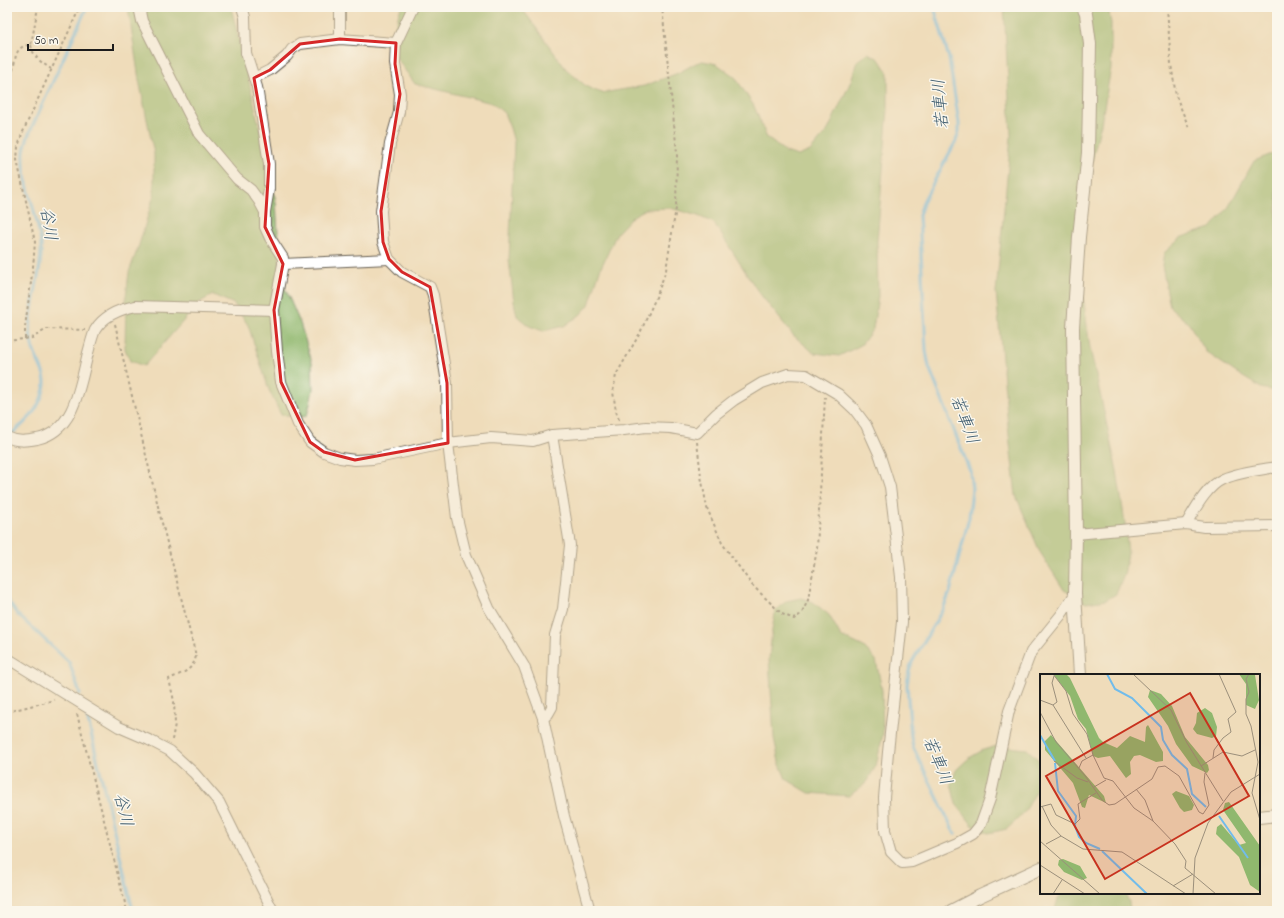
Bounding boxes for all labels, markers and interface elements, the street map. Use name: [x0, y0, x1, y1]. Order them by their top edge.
scale bar: [28, 26, 113, 52]
text: 50 m: [34, 32, 58, 50]
water label: 若車川: [926, 78, 956, 130]
water label: 谷川: [33, 205, 63, 243]
water label: 若車川: [943, 392, 985, 448]
inset map: [1040, 674, 1260, 894]
water label: 若車川: [916, 733, 958, 789]
water label: 谷川: [107, 791, 139, 829]

